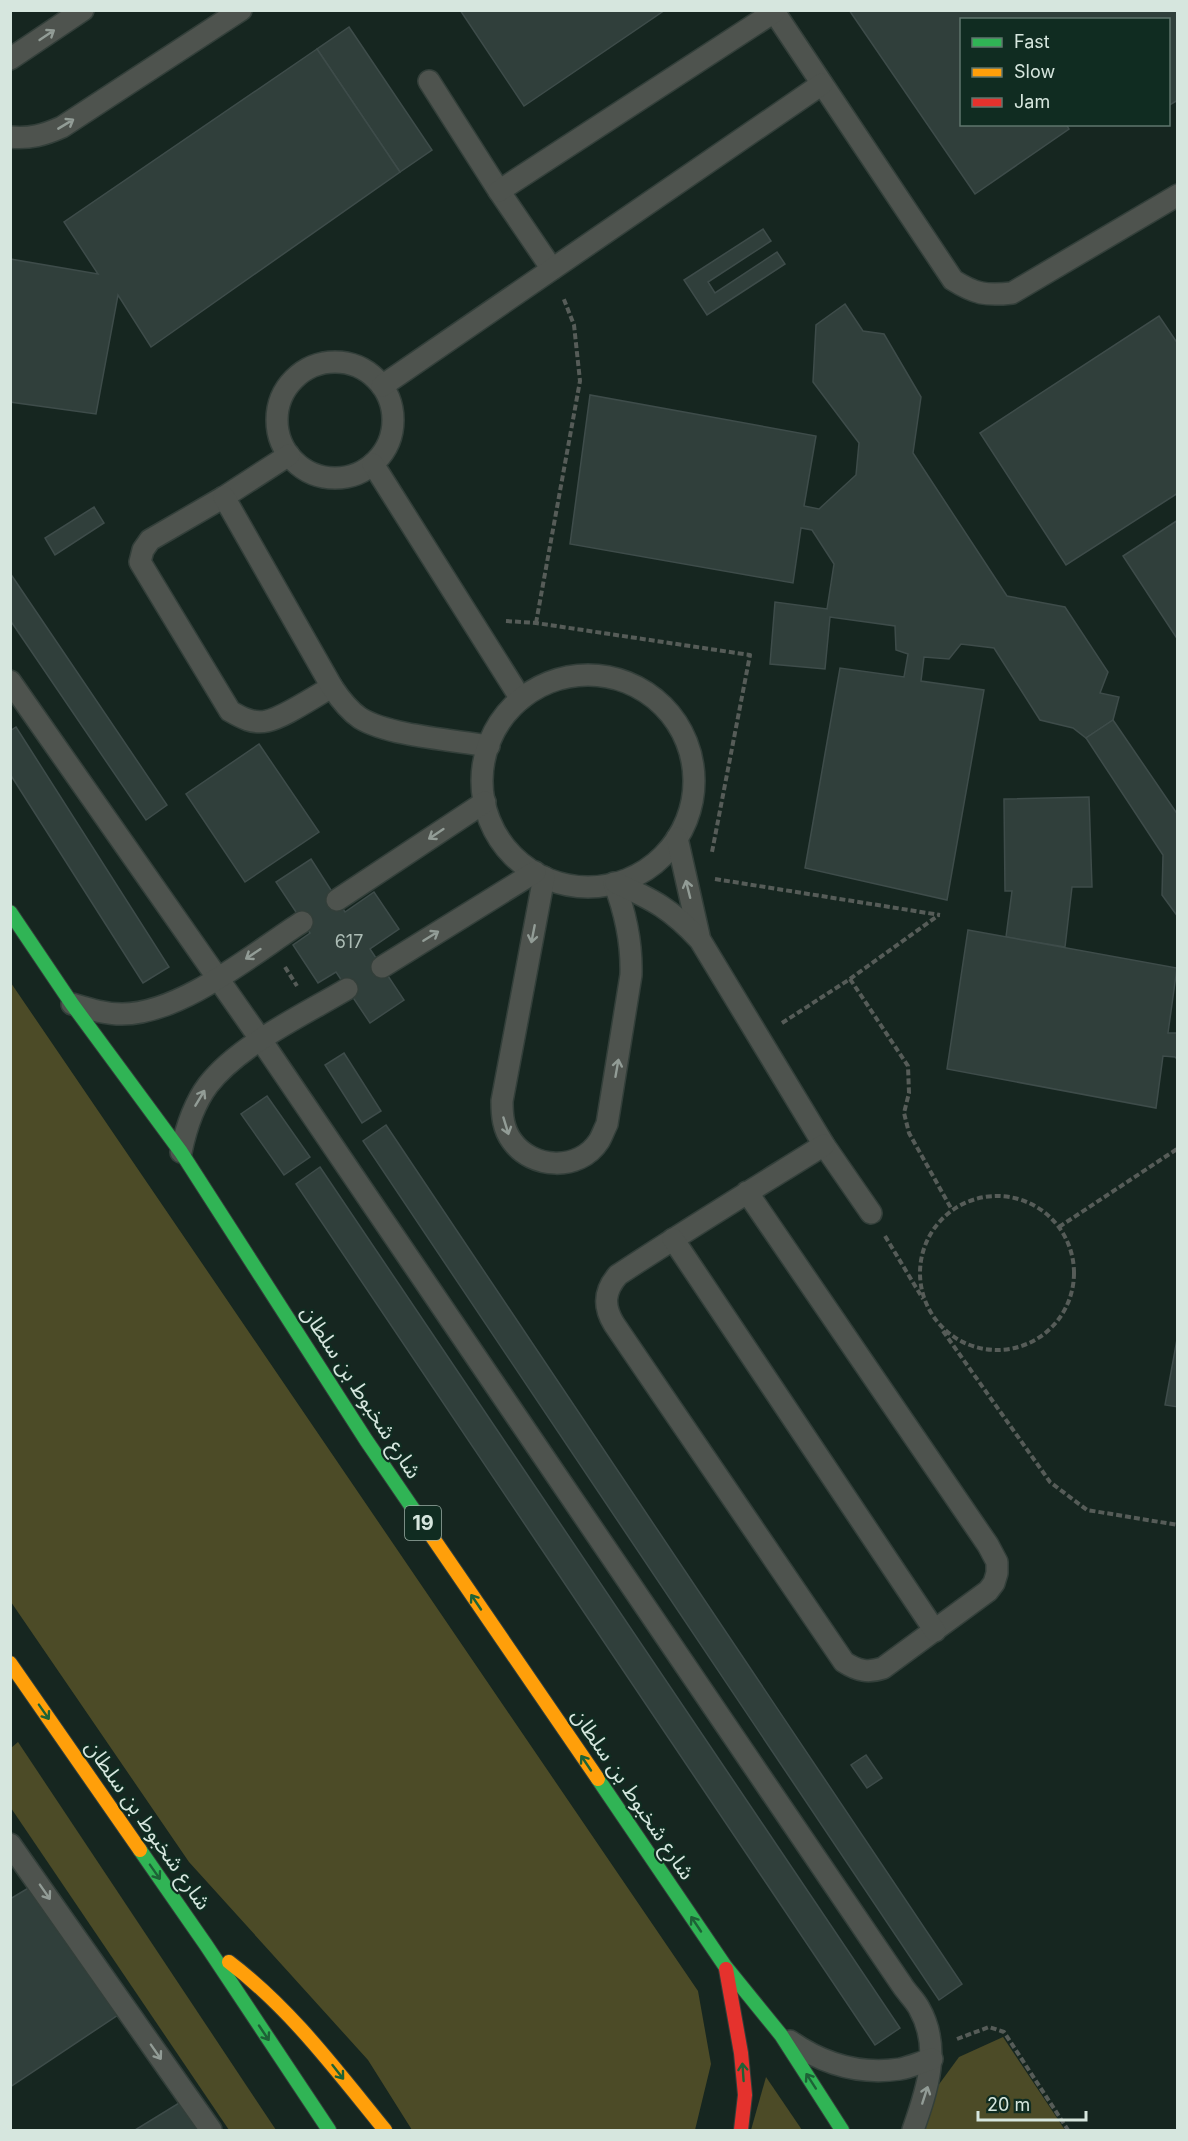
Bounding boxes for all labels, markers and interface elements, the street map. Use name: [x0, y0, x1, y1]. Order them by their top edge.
legend: [960, 18, 1170, 126]
one-way arrow: [38, 28, 55, 41]
text: Fast: [1014, 31, 1050, 52]
text: Slow: [1014, 61, 1055, 82]
text: Jam: [1014, 91, 1050, 112]
one-way arrow: [57, 117, 74, 129]
one-way arrow: [429, 828, 445, 840]
one-way arrow: [681, 880, 693, 899]
one-way arrow: [527, 924, 538, 944]
one-way arrow: [422, 929, 439, 941]
house number: 617: [335, 931, 363, 952]
one-way arrow: [246, 948, 262, 960]
one-way arrow: [611, 1058, 622, 1078]
one-way arrow: [195, 1090, 207, 1107]
one-way arrow: [501, 1116, 512, 1135]
street label: شارع شخبوط بن سلطان: [294, 1301, 427, 1485]
road number: 19: [405, 1506, 441, 1540]
one-way arrow: [470, 1593, 483, 1610]
one-way arrow: [38, 1703, 50, 1719]
street label: شارع شخبوط بن سلطان: [564, 1703, 700, 1886]
street label: شارع شخبوط بن سلطان: [78, 1735, 216, 1916]
one-way arrow: [580, 1755, 592, 1771]
one-way arrow: [149, 1863, 161, 1879]
one-way arrow: [39, 1883, 51, 1899]
one-way arrow: [690, 1916, 702, 1932]
one-way arrow: [259, 2024, 271, 2041]
one-way arrow: [150, 2043, 162, 2059]
one-way arrow: [737, 2063, 748, 2083]
one-way arrow: [331, 2064, 344, 2080]
one-way arrow: [804, 2073, 816, 2090]
scale bar: [978, 2084, 1086, 2122]
one-way arrow: [920, 2086, 931, 2105]
text: 20 m: [987, 2094, 1030, 2115]

